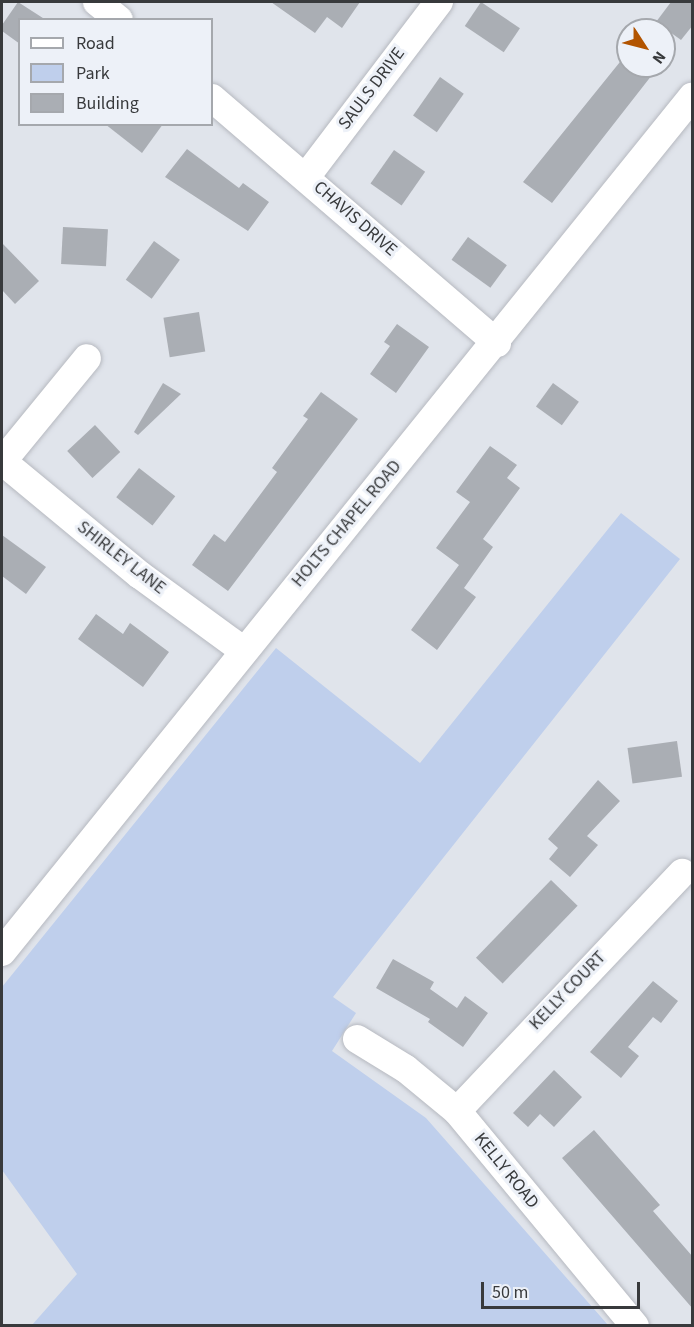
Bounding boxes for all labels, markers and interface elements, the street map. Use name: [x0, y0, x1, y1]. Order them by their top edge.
legend: [18, 18, 213, 126]
north arrow: [616, 18, 676, 78]
text: Road: [76, 31, 115, 56]
street label: SAULS DRIVE: [334, 44, 410, 134]
text: N: [647, 47, 671, 68]
text: Park: [76, 61, 110, 86]
text: Building: [76, 91, 139, 116]
street label: CHAVIS DRIVE: [309, 177, 401, 261]
street label: HOLTS CHAPEL ROAD: [288, 456, 406, 592]
street label: SHIRLEY LANE: [72, 517, 170, 599]
street label: KELLY COURT: [525, 947, 611, 1035]
street label: KELLY ROAD: [469, 1129, 543, 1213]
scale bar: [484, 1270, 643, 1308]
text: 50 m: [492, 1280, 528, 1305]

